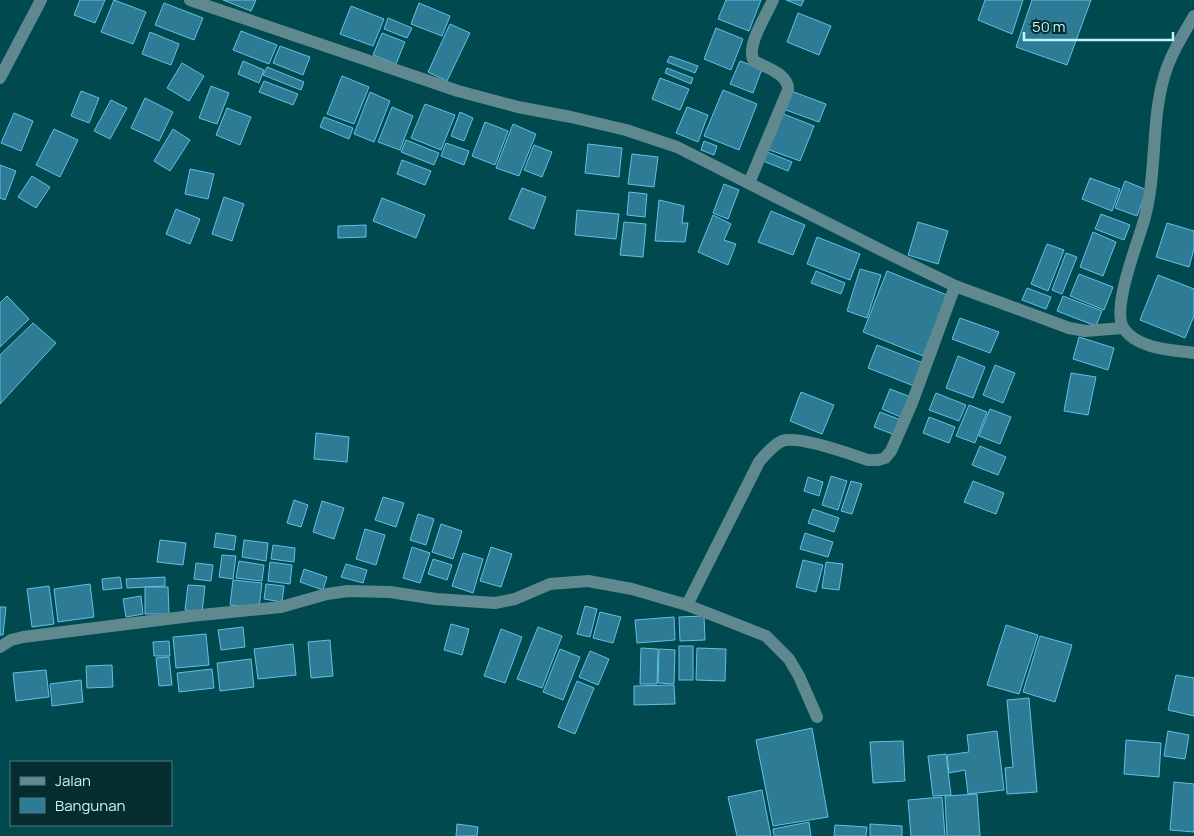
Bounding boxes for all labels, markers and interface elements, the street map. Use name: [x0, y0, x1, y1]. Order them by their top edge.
scale bar: [1024, 10, 1173, 42]
text: 50 m: [1032, 16, 1066, 37]
legend: [10, 761, 172, 826]
text: Jalan: [55, 770, 91, 791]
text: Bangunan: [55, 795, 125, 816]

